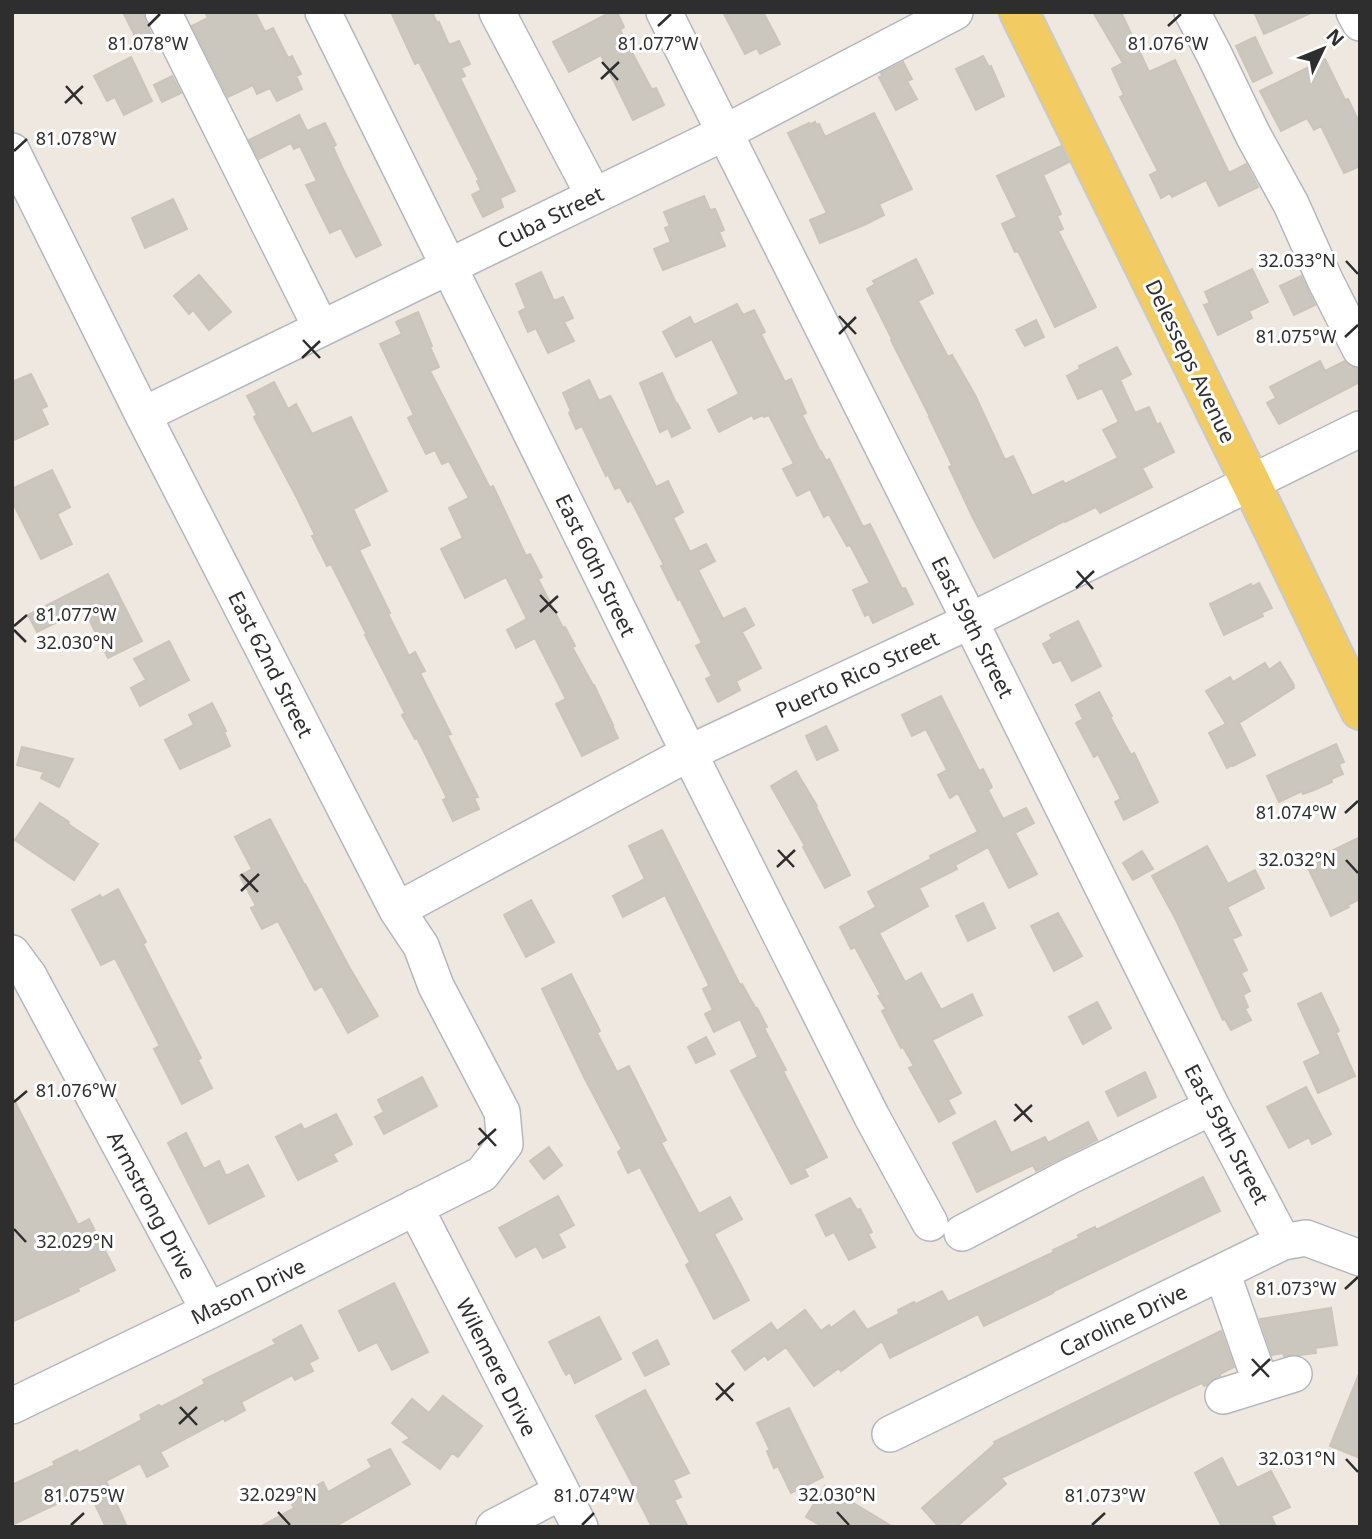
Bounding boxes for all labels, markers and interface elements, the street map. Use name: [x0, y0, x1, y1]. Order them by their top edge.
north arrow: [1288, 14, 1358, 84]
text: N: [1321, 23, 1350, 52]
text: 81.078°W: [108, 31, 189, 55]
text: 81.077°W: [618, 31, 699, 55]
text: 81.076°W: [1128, 31, 1209, 55]
text: 81.078°W: [36, 126, 117, 150]
street label: Cuba Street: [492, 179, 608, 255]
text: 32.033°N: [1258, 248, 1336, 272]
street label: Delesseps Avenue: [1139, 275, 1243, 447]
text: 81.075°W: [1256, 324, 1337, 348]
street label: East 60th Street: [549, 489, 643, 641]
street label: East 59th Street: [925, 551, 1021, 703]
street label: East 62nd Street: [222, 586, 320, 742]
text: 81.077°W: [36, 602, 117, 626]
street label: Puerto Rico Street: [771, 624, 944, 724]
text: 32.030°N: [36, 630, 114, 654]
text: 81.074°W: [1256, 800, 1337, 824]
text: 32.032°N: [1258, 847, 1336, 871]
street label: East 59th Street: [1178, 1059, 1276, 1209]
text: 81.076°W: [36, 1078, 117, 1102]
street label: Armstrong Drive: [101, 1126, 203, 1284]
text: 32.029°N: [36, 1229, 114, 1253]
street label: Mason Drive: [186, 1251, 310, 1331]
text: 81.073°W: [1256, 1276, 1337, 1300]
street label: Caroline Drive: [1054, 1277, 1192, 1363]
street label: Wilemere Drive: [450, 1293, 544, 1441]
text: 32.031°N: [1258, 1446, 1336, 1470]
text: 32.029°N: [239, 1482, 317, 1506]
text: 32.030°N: [798, 1482, 876, 1506]
text: 81.075°W: [44, 1483, 125, 1507]
text: 81.074°W: [554, 1483, 635, 1507]
text: 81.073°W: [1065, 1483, 1146, 1507]

